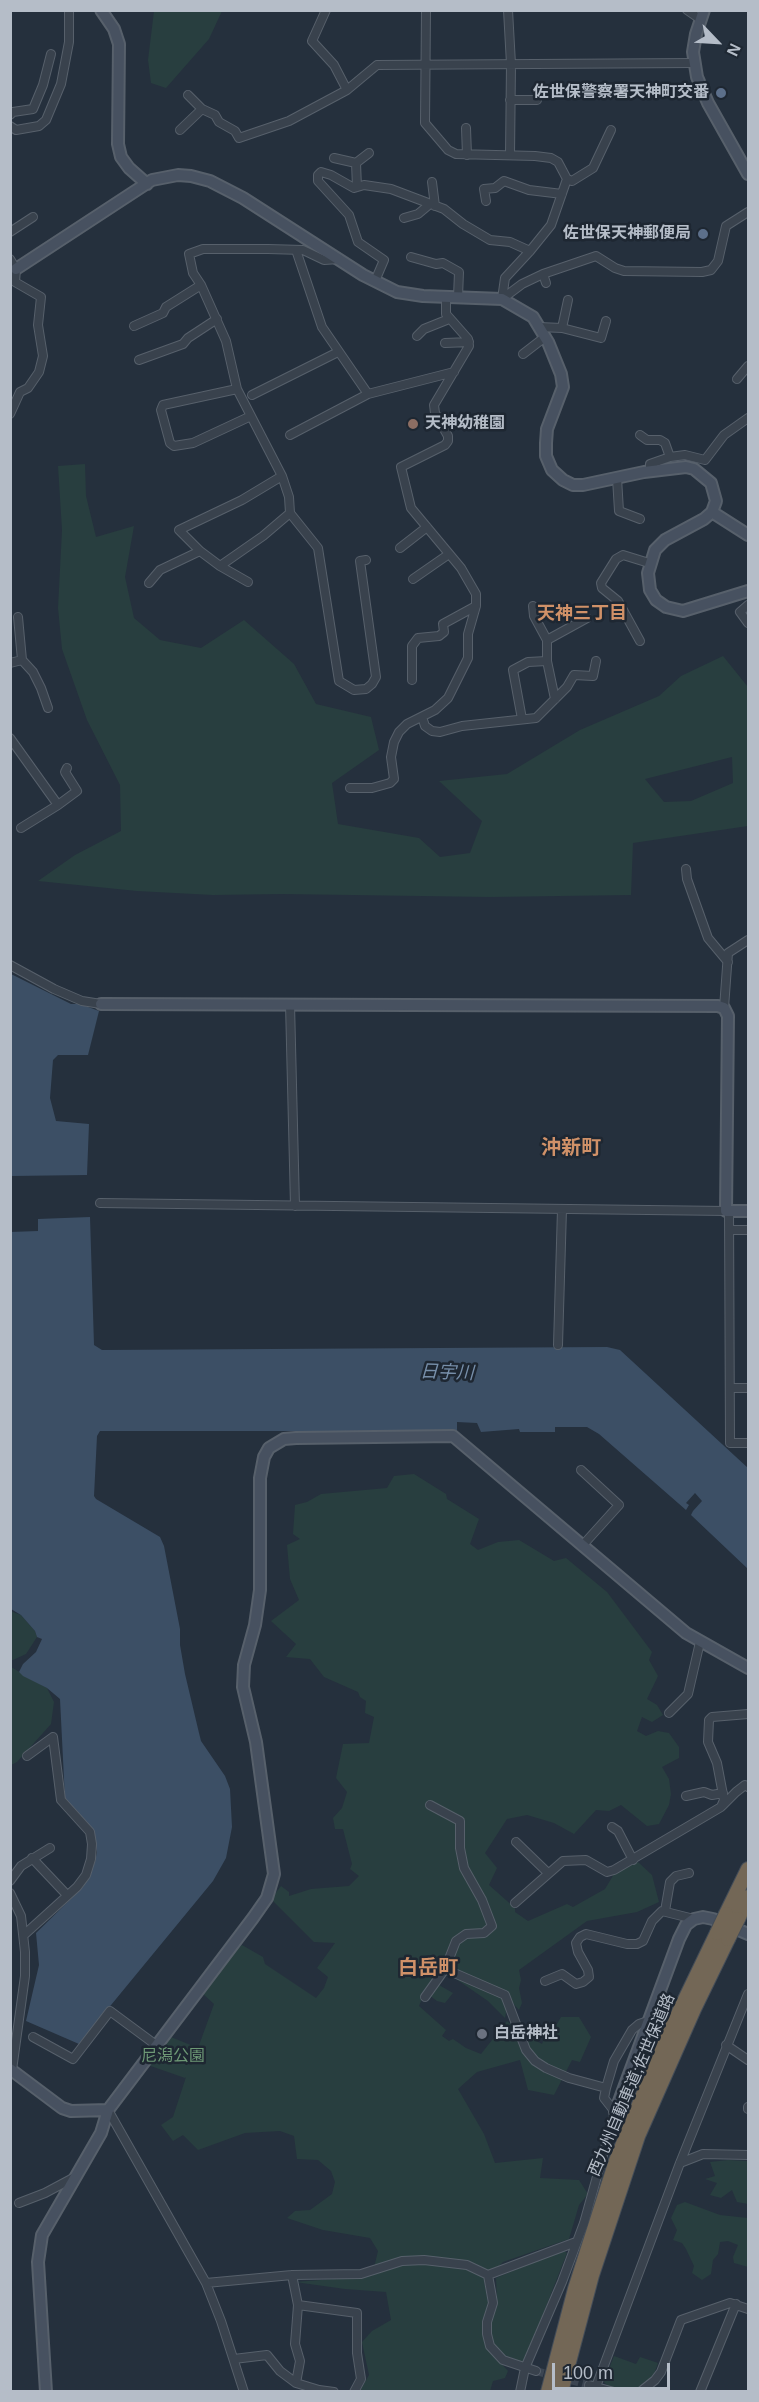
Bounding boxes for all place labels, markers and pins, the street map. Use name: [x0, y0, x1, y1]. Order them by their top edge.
place label: 佐世保警察署天神町交番: [533, 83, 709, 103]
marker: 佐世保警察署天神町交番: [714, 86, 728, 100]
place label: 佐世保天神郵便局: [563, 224, 691, 244]
marker: 佐世保天神郵便局: [696, 227, 710, 241]
place label: 天神幼稚園: [425, 414, 505, 434]
marker: 天神幼稚園: [406, 417, 420, 431]
place label: 白岳神社: [494, 2024, 558, 2044]
marker: 白岳神社: [475, 2027, 489, 2041]

